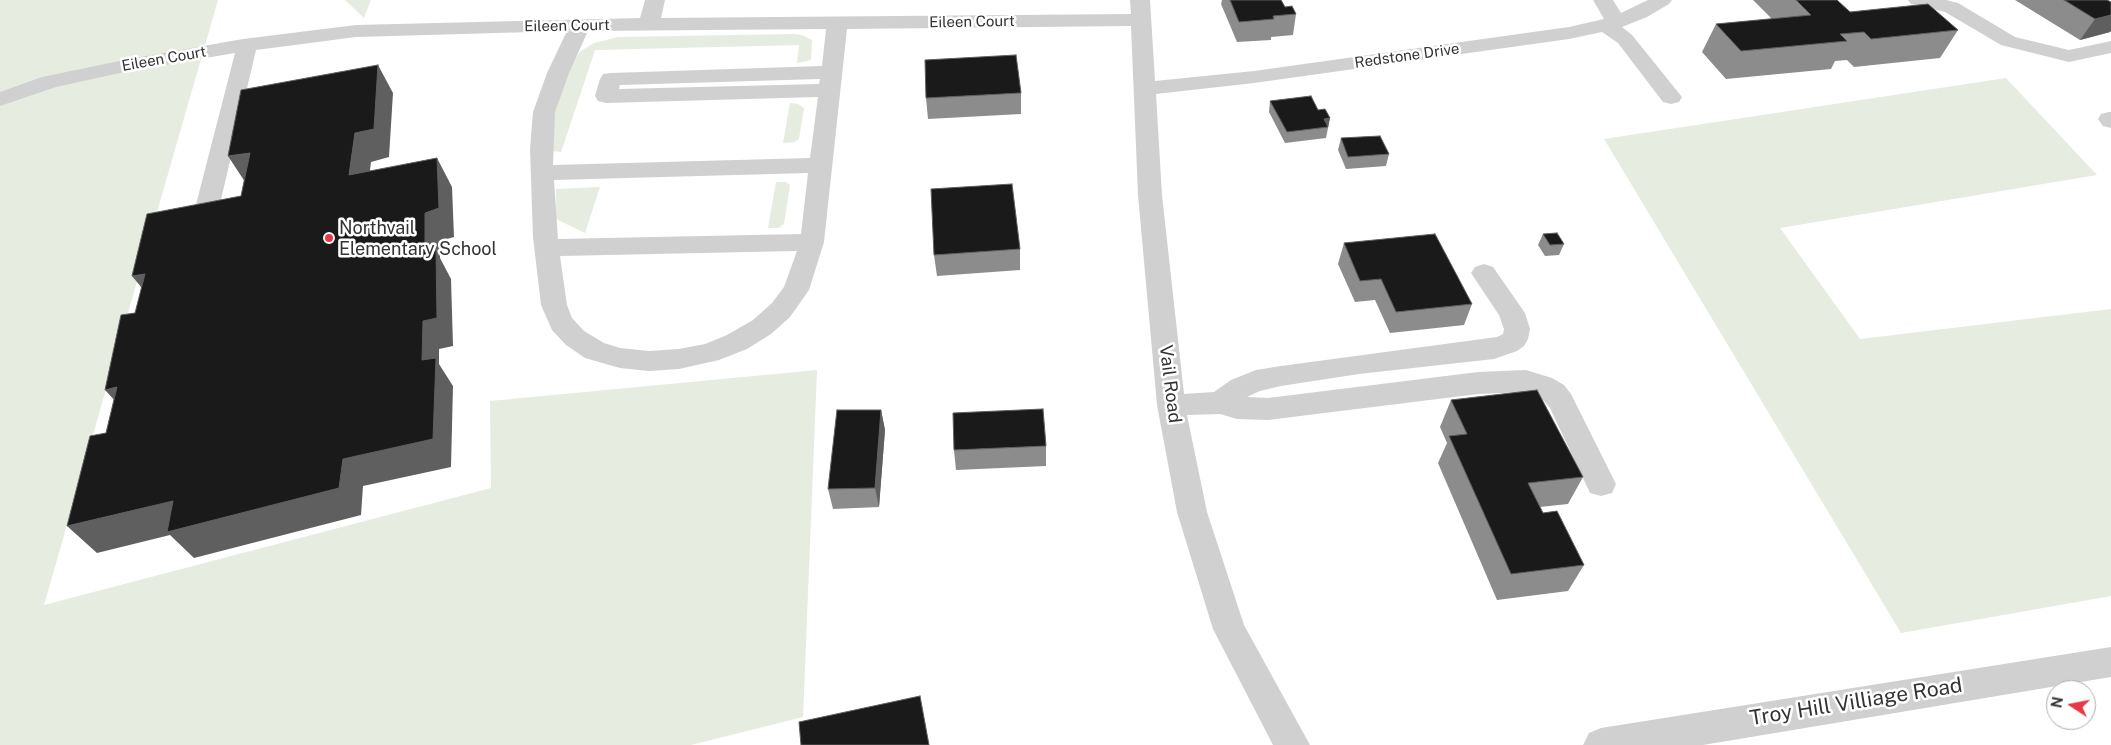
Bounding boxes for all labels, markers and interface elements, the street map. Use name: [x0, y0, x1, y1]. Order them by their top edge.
street label: Eileen Court: [929, 12, 1015, 32]
street label: Eileen Court: [524, 16, 610, 36]
street label: Redstone Drive: [1353, 40, 1461, 72]
street label: Eileen Court: [120, 43, 208, 75]
place label: Northvail Elementary School: [339, 217, 497, 260]
marker: Northvail Elementary School: [323, 232, 335, 244]
street label: Vail Road: [1155, 344, 1185, 424]
street label: Troy Hill Villiage Road: [1748, 673, 1964, 731]
north arrow: [2046, 680, 2096, 730]
text: N: [2048, 695, 2066, 709]

